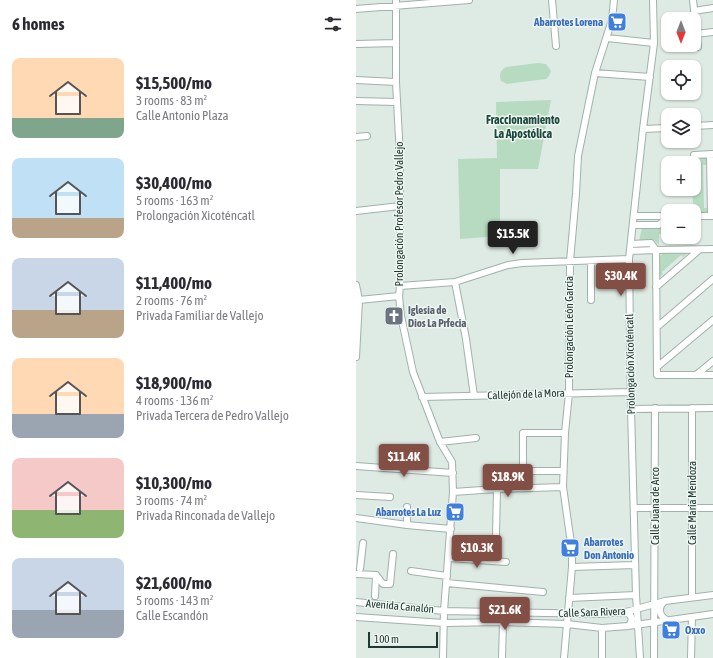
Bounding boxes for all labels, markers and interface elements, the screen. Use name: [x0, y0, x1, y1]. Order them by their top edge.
supermarket icon: Abarrotes Lorena: [606, 11, 628, 33]
north arrow: [661, 12, 701, 52]
map controls: [661, 12, 701, 244]
icon: filters: [322, 13, 344, 35]
text: 6 homes: [12, 14, 65, 34]
place label: Abarrotes Lorena: [533, 16, 603, 28]
button: locate: [661, 60, 701, 100]
text: $15,500/mo: [136, 73, 212, 93]
icon: home: [44, 74, 92, 122]
text: 3 rooms · 83 m²: [136, 93, 207, 108]
text: Calle Antonio Plaza: [136, 108, 229, 123]
button: layers: [661, 108, 701, 148]
district label: Fraccionamiento La Apostólica: [486, 113, 560, 141]
street label: Prolongación Profesor Pedro Vallejo: [393, 142, 405, 286]
button: +: [661, 156, 701, 196]
text: $30,400/mo: [136, 173, 212, 193]
icon: home: [44, 174, 92, 222]
text: 5 rooms · 163 m²: [136, 193, 213, 208]
button: −: [661, 204, 701, 244]
text: Prolongación Xicoténcatl: [136, 208, 255, 223]
pin: $15.5K: [480, 221, 546, 255]
text: $15.5K: [497, 226, 529, 241]
pin: $30.4K: [588, 263, 654, 297]
text: $30.4K: [605, 268, 637, 283]
text: $11,400/mo: [136, 273, 212, 293]
icon: home: [44, 274, 92, 322]
street label: Prolongación León García: [563, 276, 575, 378]
text: 2 rooms · 76 m²: [136, 293, 207, 308]
place label: Iglesia de Dios La Prfecia: [408, 304, 466, 329]
church icon: Iglesia de Dios La Prfecia: [383, 305, 405, 327]
text: Privada Familiar de Vallejo: [136, 308, 264, 323]
street label: Prolongación Xicoténcatl: [623, 313, 637, 414]
text: $18,900/mo: [136, 373, 212, 393]
icon: home: [44, 374, 92, 422]
street label: Callejón de la Mora: [487, 387, 565, 401]
text: 4 rooms · 136 m²: [136, 393, 213, 408]
text: Privada Tercera de Pedro Vallejo: [136, 408, 289, 423]
pin: $11.4K: [371, 444, 437, 478]
text: $11.4K: [388, 449, 420, 464]
street label: Calle María Mendoza: [686, 461, 698, 545]
pin: $18.9K: [475, 464, 541, 498]
street label: Calle Juana de Arco: [649, 467, 661, 545]
text: $18.9K: [492, 469, 524, 484]
text: $10,300/mo: [136, 473, 212, 493]
icon: home: [44, 474, 92, 522]
text: 3 rooms · 74 m²: [136, 493, 207, 508]
supermarket icon: Abarrotes La Luz: [444, 501, 466, 523]
place label: Abarrotes La Luz: [375, 506, 441, 518]
text: Privada Rinconada de Vallejo: [136, 508, 275, 523]
pin: $10.3K: [444, 535, 510, 569]
place label: Abarrotes Don Antonio: [583, 536, 634, 561]
supermarket icon: Abarrotes Don Antonio: [559, 537, 581, 559]
text: $10.3K: [461, 540, 493, 555]
text: $21,600/mo: [136, 573, 212, 593]
icon: home: [44, 574, 92, 622]
text: 5 rooms · 143 m²: [136, 593, 213, 608]
street label: Avenida Canalón: [365, 597, 435, 615]
pin: $21.6K: [472, 597, 538, 631]
text: $21.6K: [489, 602, 521, 617]
street label: Calle Sara Rivera: [558, 605, 626, 619]
text: Calle Escandón: [136, 608, 208, 623]
supermarket icon: Oxxo: [660, 619, 682, 641]
place label: Oxxo: [685, 624, 705, 636]
scale bar: [368, 630, 438, 649]
text: 100 m: [374, 633, 399, 645]

